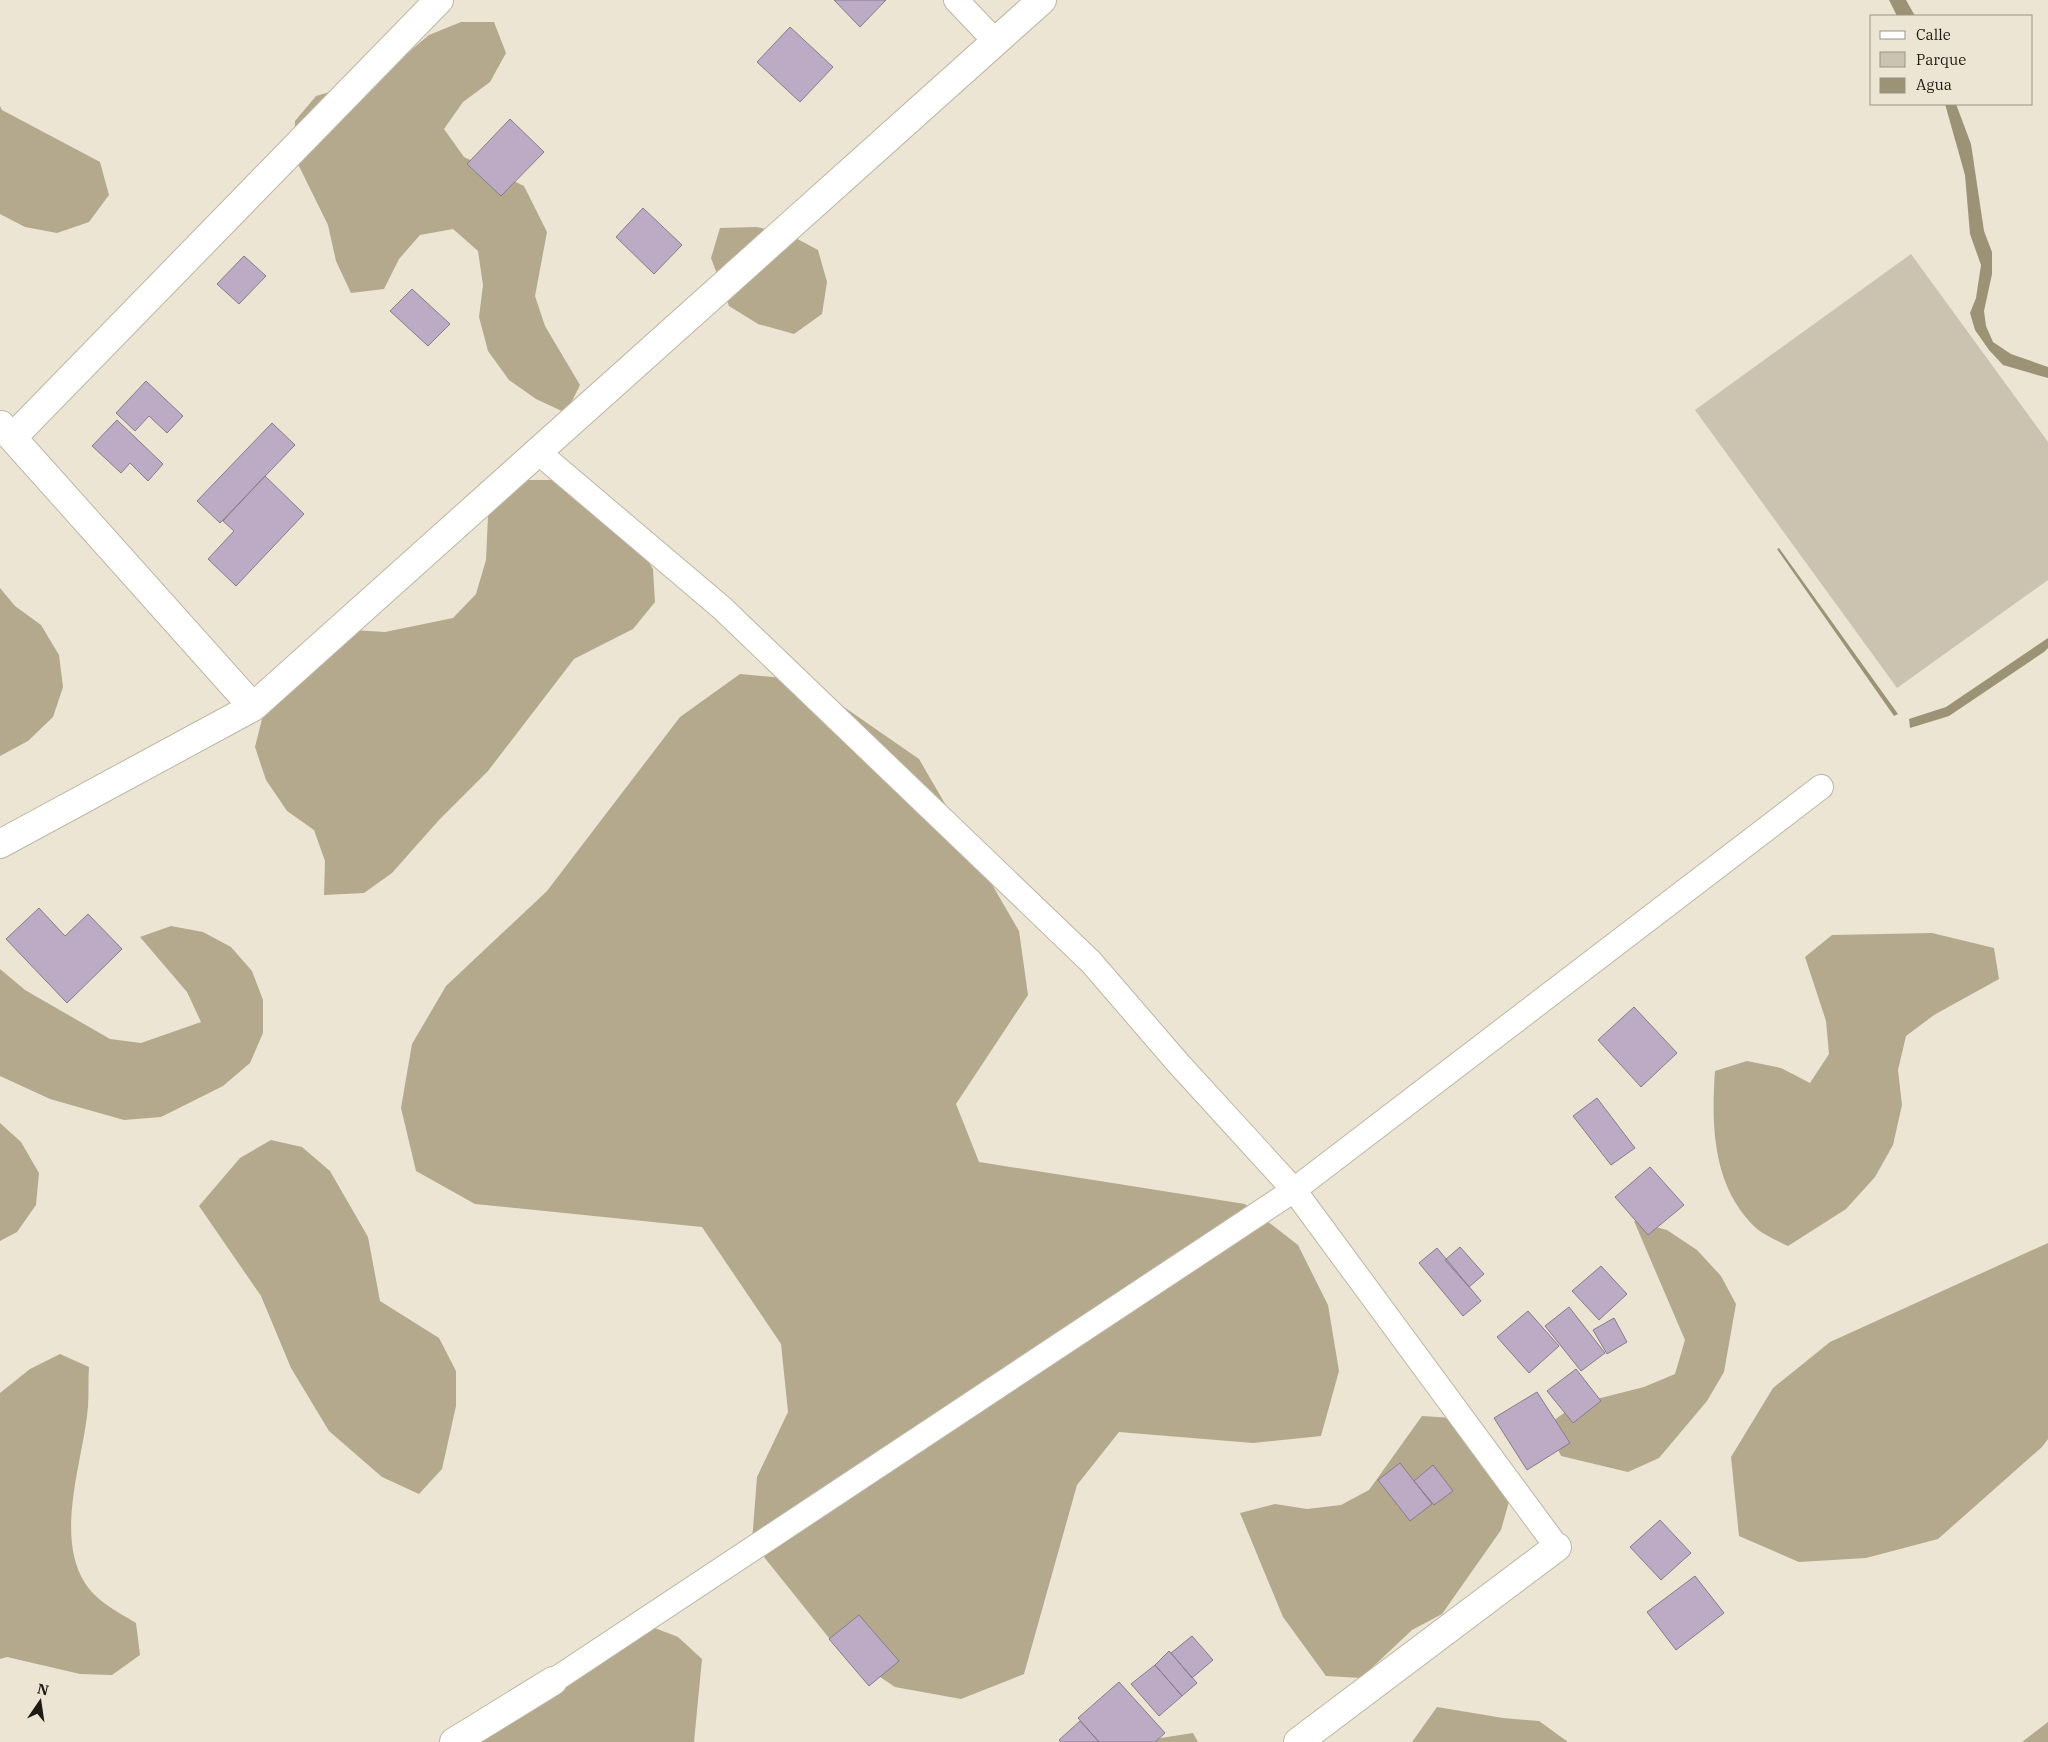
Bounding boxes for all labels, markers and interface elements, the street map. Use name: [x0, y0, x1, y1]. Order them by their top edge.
legend: [1870, 15, 2033, 105]
text: Calle: [1916, 25, 1951, 44]
text: Parque: [1916, 50, 1966, 69]
text: Agua: [1916, 75, 1952, 94]
north arrow: [15, 1677, 65, 1727]
text: N: [36, 1679, 50, 1699]

